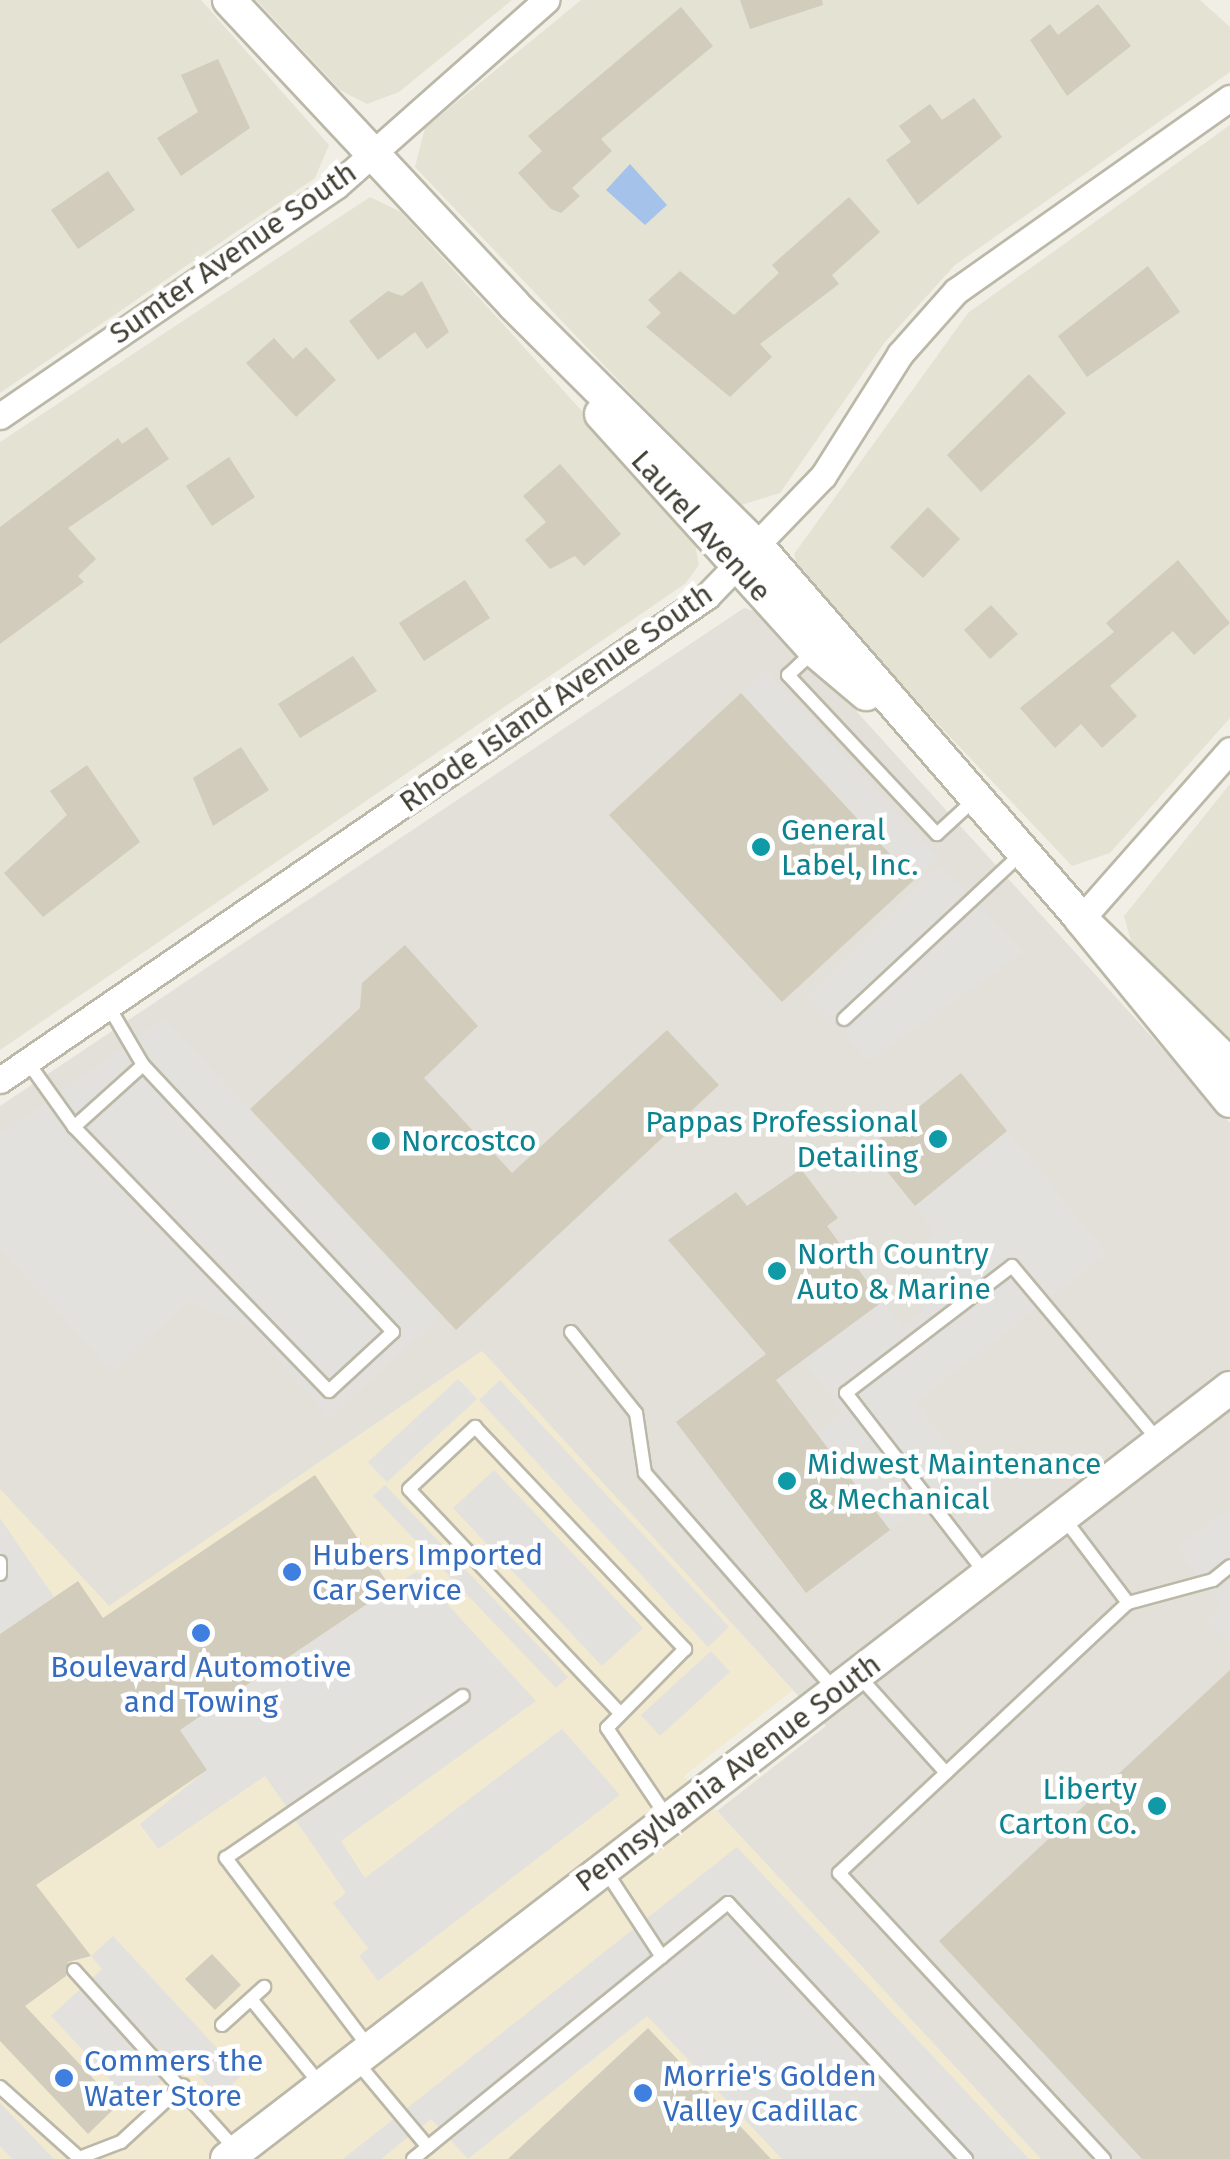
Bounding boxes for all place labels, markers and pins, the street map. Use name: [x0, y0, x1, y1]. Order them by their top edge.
place label: General Label, Inc.: [781, 812, 918, 882]
marker: General Label, Inc.: [750, 836, 772, 858]
place label: Pappas Professional Detailing: [645, 1104, 918, 1174]
place label: Norcostco: [401, 1123, 537, 1159]
marker: Pappas Professional Detailing: [927, 1128, 949, 1150]
marker: Norcostco: [370, 1130, 392, 1152]
place label: North Country Auto & Marine: [797, 1236, 991, 1306]
marker: North Country Auto & Marine: [766, 1260, 788, 1282]
place label: Midwest Maintenance & Mechanical: [807, 1446, 1101, 1516]
marker: Midwest Maintenance & Mechanical: [776, 1470, 798, 1492]
place label: Hubers Imported Car Service: [312, 1537, 543, 1608]
marker: Hubers Imported Car Service: [281, 1561, 303, 1583]
marker: Boulevard Automotive and Towing: [190, 1622, 212, 1644]
place label: Boulevard Automotive and Towing: [50, 1649, 352, 1720]
place label: Liberty Carton Co.: [999, 1771, 1137, 1842]
marker: Liberty Carton Co.: [1146, 1795, 1168, 1817]
place label: Commers the Water Store: [84, 2043, 263, 2114]
place label: Morrie's Golden Valley Cadillac: [663, 2058, 877, 2128]
marker: Commers the Water Store: [53, 2067, 75, 2089]
marker: Morrie's Golden Valley Cadillac: [632, 2082, 654, 2104]

